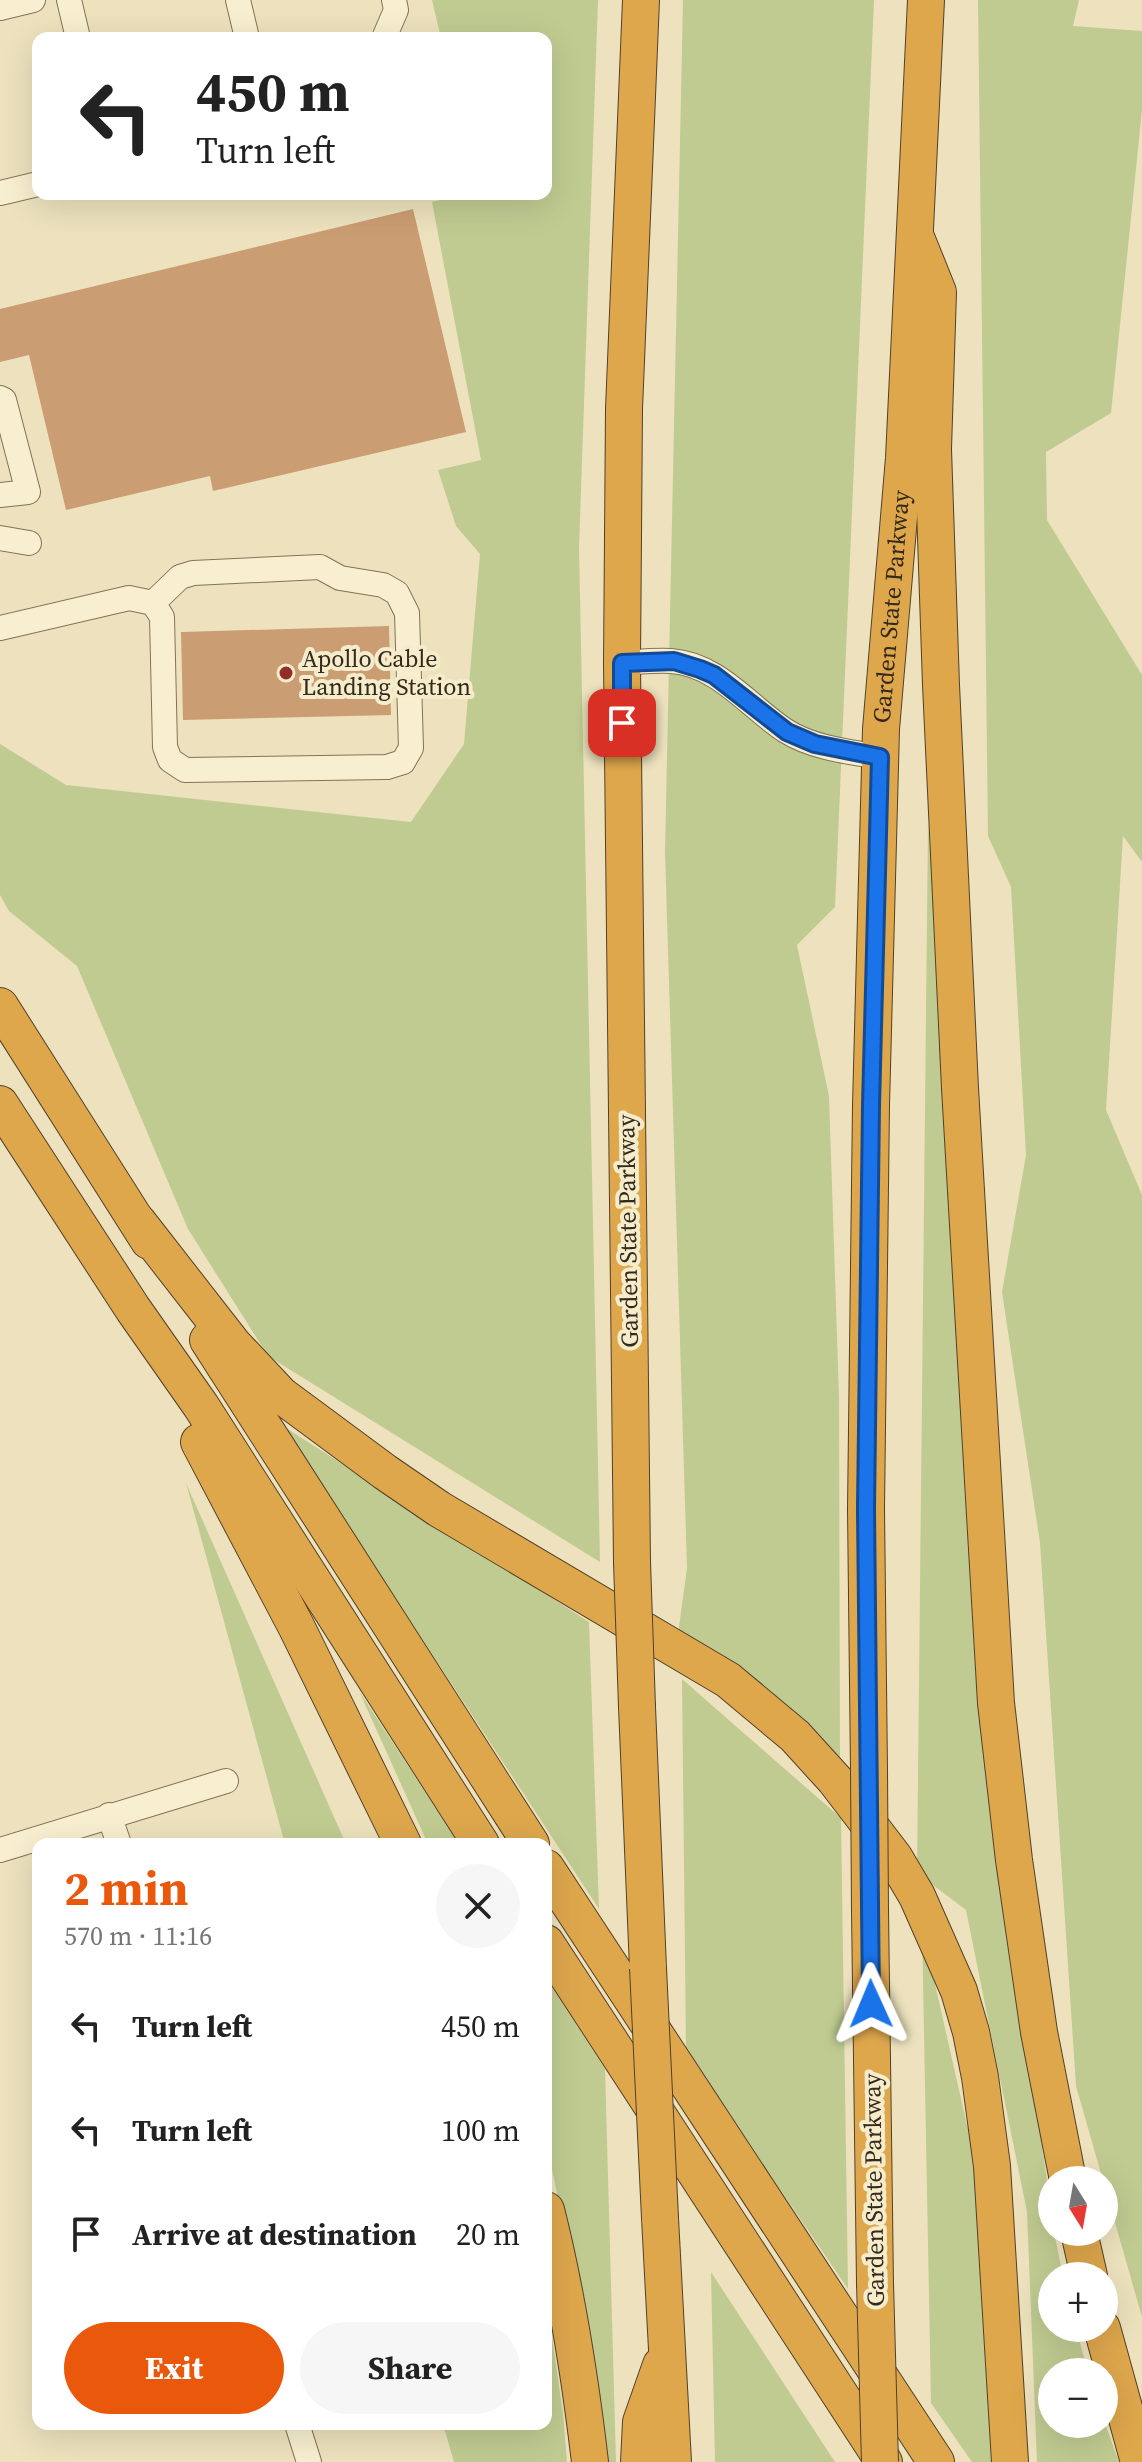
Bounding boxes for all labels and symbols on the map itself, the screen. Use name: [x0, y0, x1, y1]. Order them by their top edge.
street label: Garden State Parkway: [865, 488, 917, 724]
place label: Apollo Cable Landing Station: [302, 642, 471, 703]
marker: Apollo Cable Landing Station: [277, 664, 295, 682]
pin: [588, 689, 656, 757]
street label: Garden State Parkway: [609, 1113, 646, 1348]
position arrow: [829, 1962, 913, 2046]
street label: Garden State Parkway: [855, 2072, 892, 2307]
north arrow: [1038, 2166, 1118, 2246]

